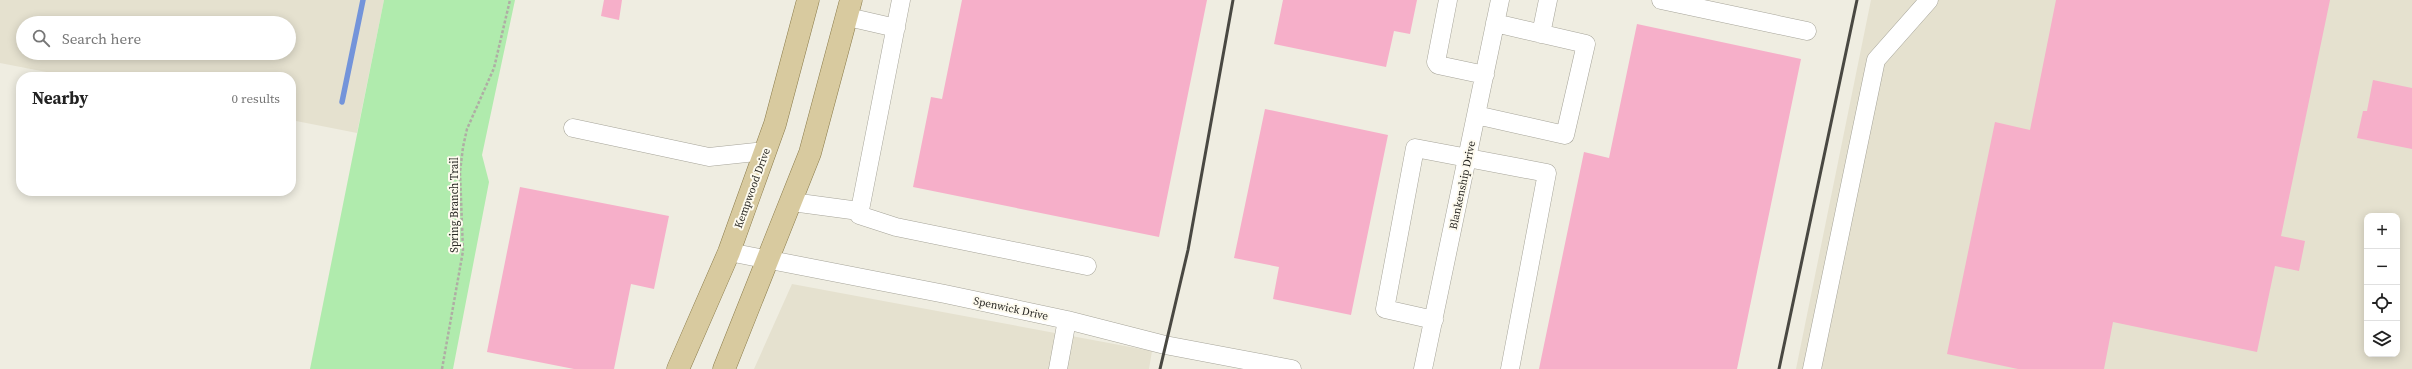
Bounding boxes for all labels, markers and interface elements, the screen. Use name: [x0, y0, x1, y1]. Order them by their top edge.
search box: [16, 16, 296, 60]
icon: search: [30, 27, 52, 49]
text: Search here: [62, 28, 141, 49]
text: Nearby: [32, 86, 88, 110]
text: 0 results: [232, 90, 280, 107]
street label: Blankenship Drive: [1446, 139, 1479, 231]
street label: Kempwood Drive: [731, 146, 774, 230]
street label: Spring Branch Trail: [447, 157, 462, 253]
map controls: [2364, 213, 2400, 357]
button: +: [2364, 213, 2400, 249]
button: −: [2364, 249, 2400, 285]
button: locate: [2364, 285, 2400, 321]
street label: Spenwick Drive: [972, 293, 1050, 324]
button: layers: [2364, 321, 2400, 357]

